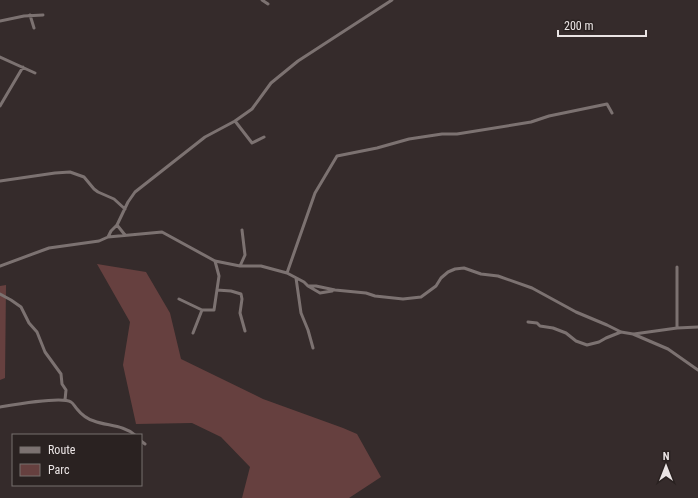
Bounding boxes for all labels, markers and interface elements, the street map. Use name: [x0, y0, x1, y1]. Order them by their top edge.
scale bar: [558, 12, 646, 38]
text: 200 m: [564, 19, 594, 33]
legend: [12, 434, 142, 486]
text: Route: [48, 443, 76, 457]
north arrow: [646, 446, 686, 486]
text: N: [663, 450, 670, 463]
text: Parc: [48, 463, 70, 477]

